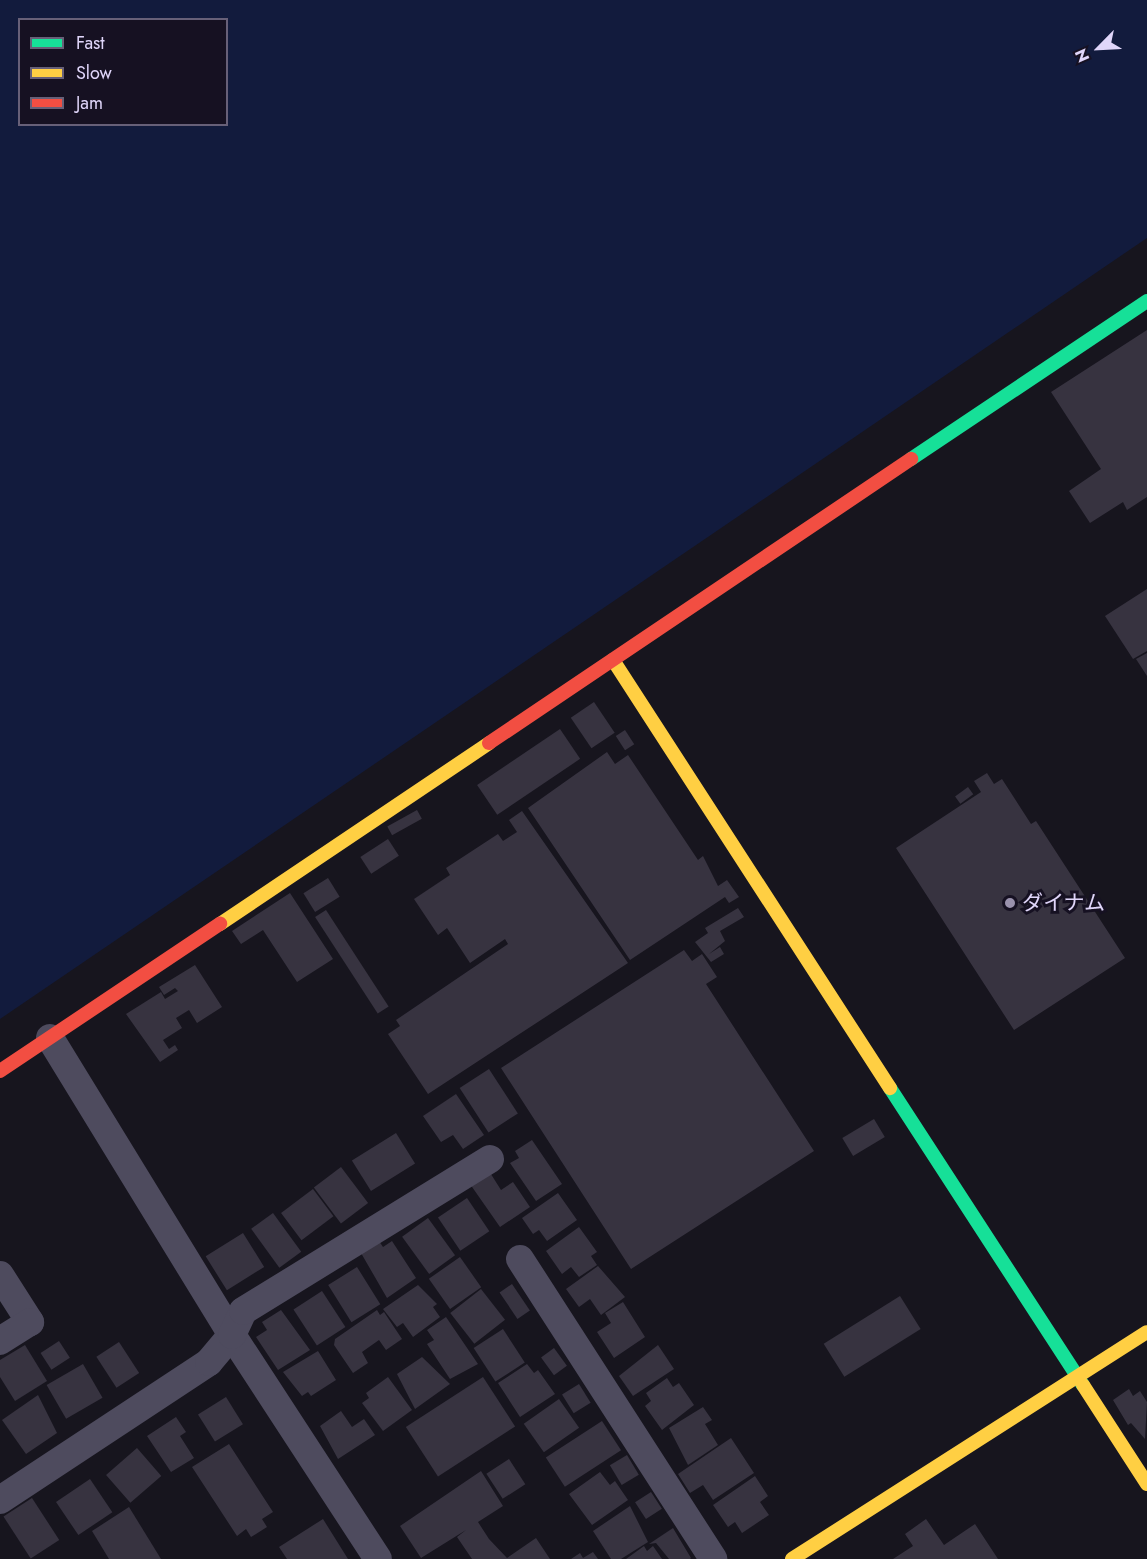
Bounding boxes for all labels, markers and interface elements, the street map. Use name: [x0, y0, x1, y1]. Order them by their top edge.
legend: [18, 18, 228, 126]
north arrow: [1069, 18, 1129, 78]
text: Fast: [76, 30, 105, 56]
text: N: [1069, 45, 1095, 66]
text: Slow: [76, 60, 112, 86]
text: Jam: [76, 90, 103, 116]
place label: ダイナム: [1022, 890, 1106, 916]
marker: ダイナム: [1003, 896, 1017, 910]

